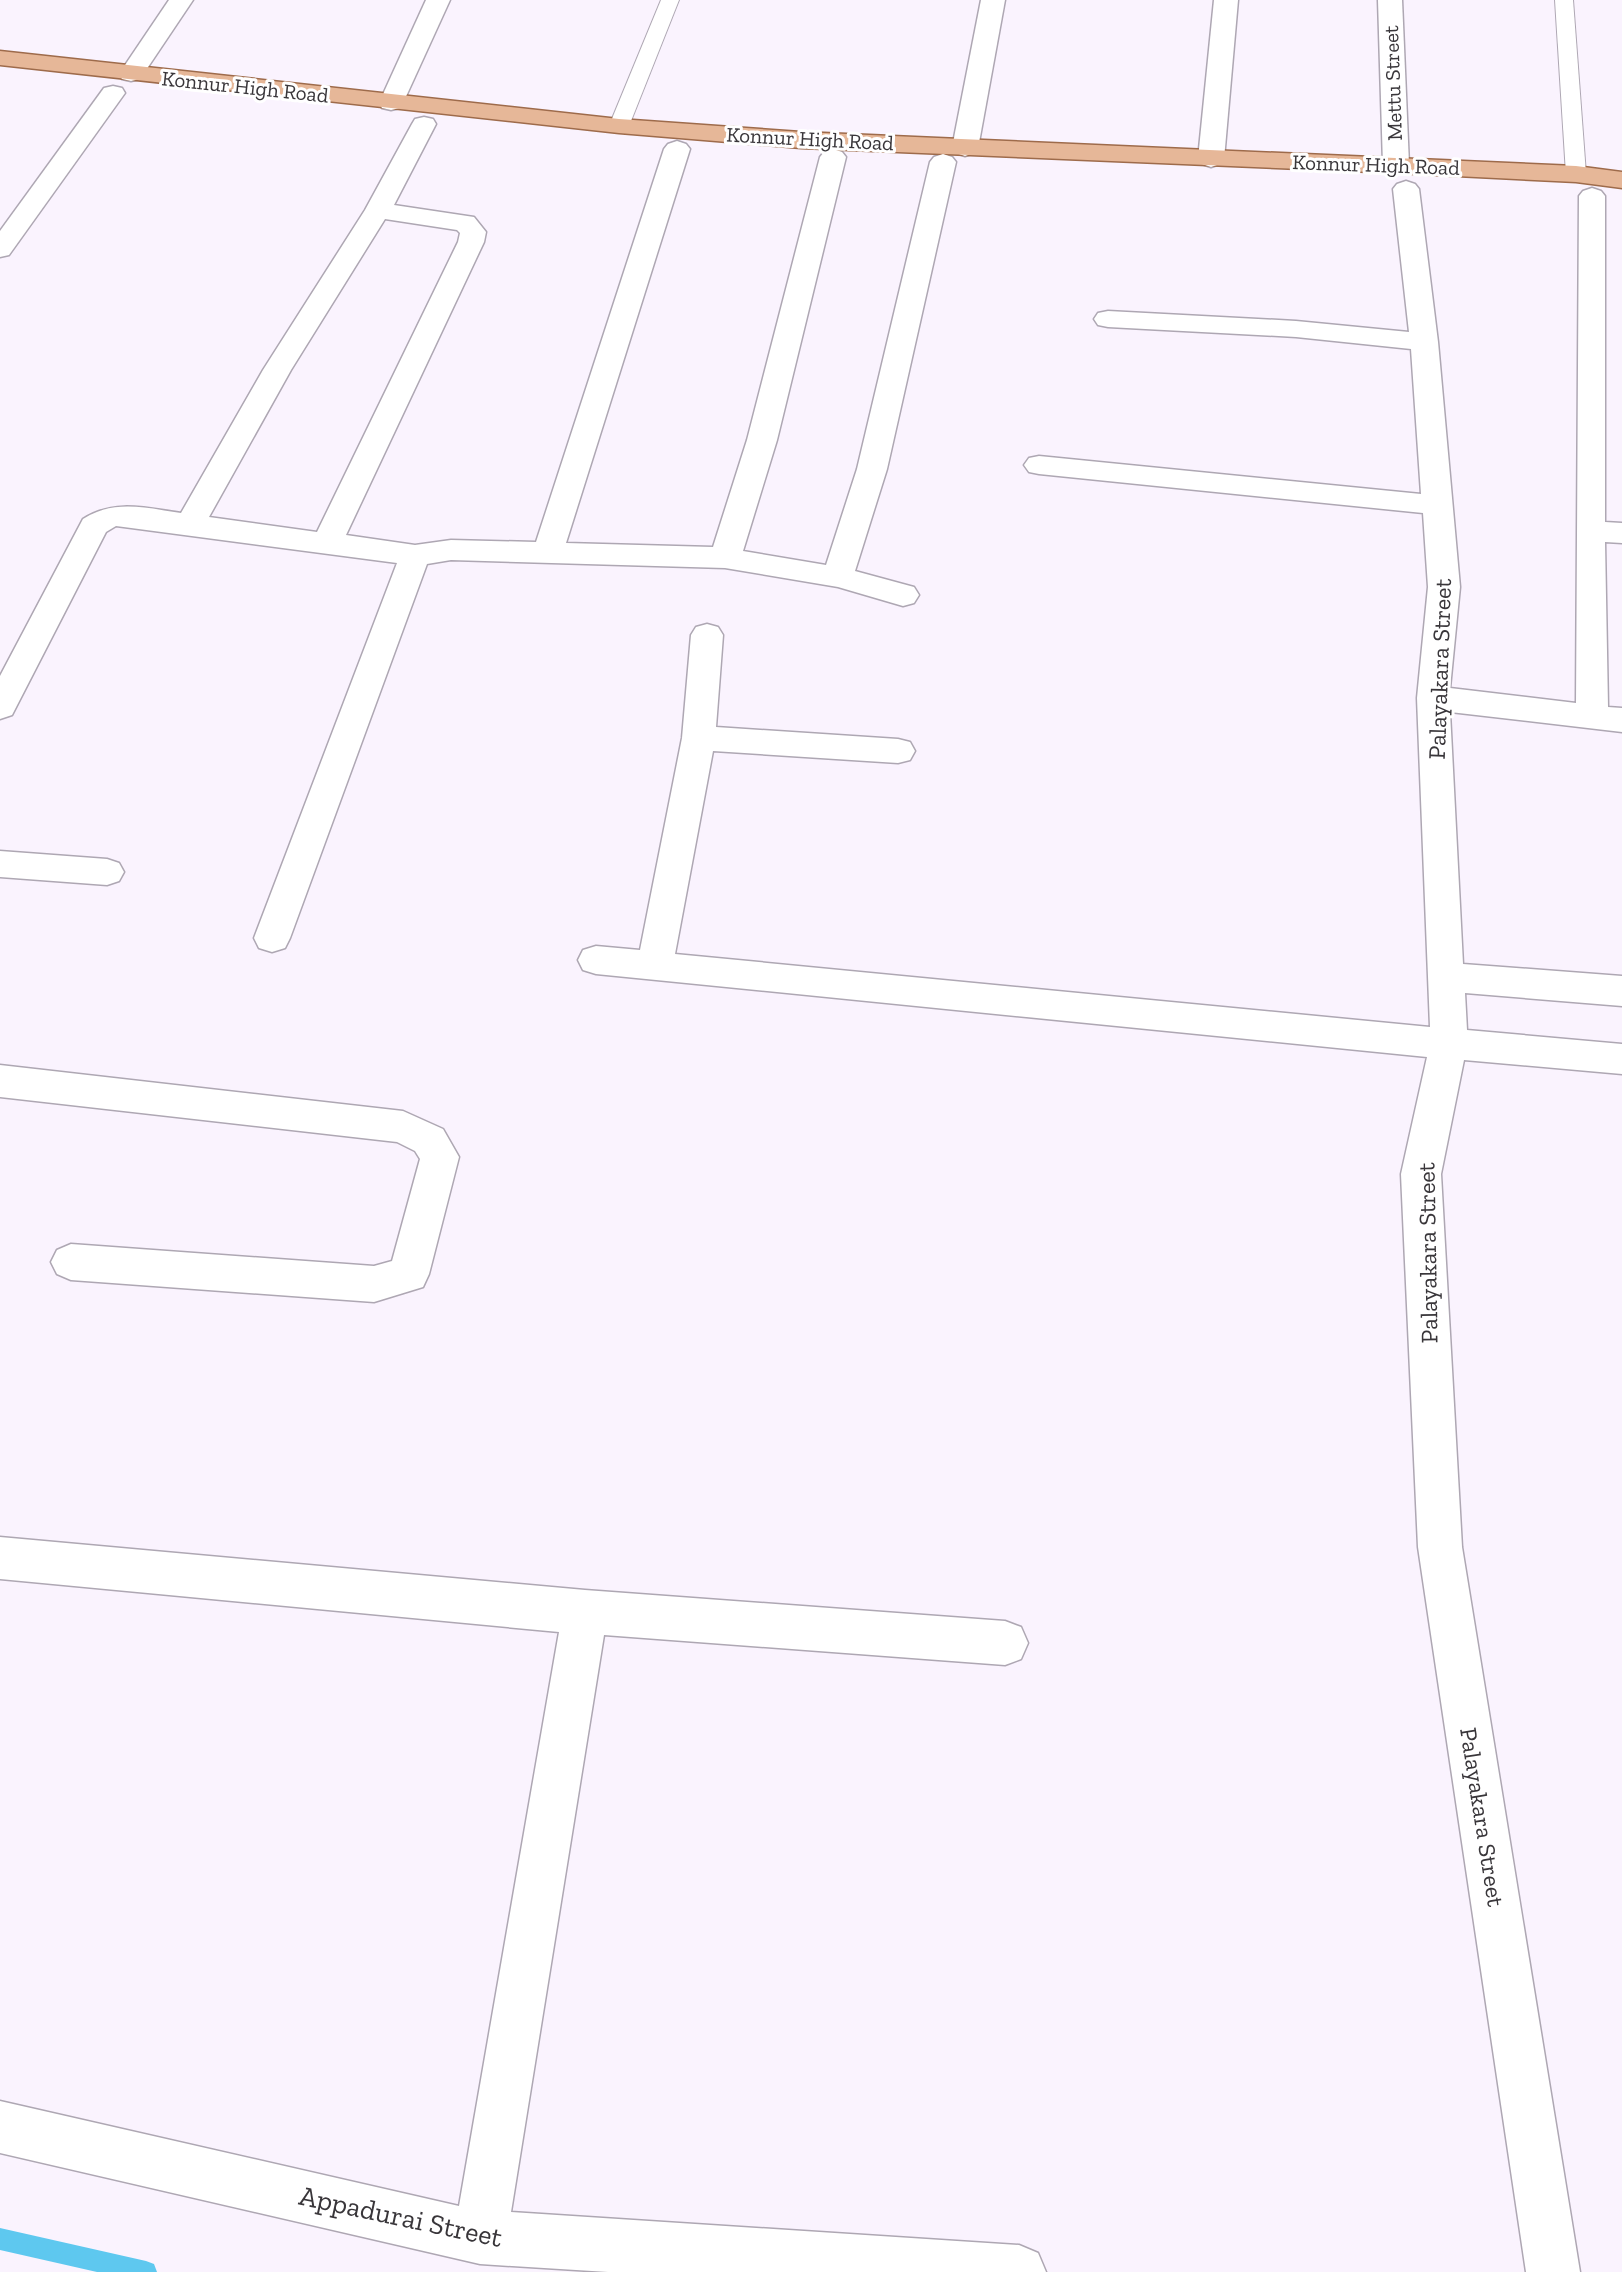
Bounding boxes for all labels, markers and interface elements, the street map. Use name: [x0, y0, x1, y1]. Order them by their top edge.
street label: Mettu Street: [1378, 25, 1407, 141]
street label: Konnur High Road: [160, 65, 330, 108]
street label: Konnur High Road: [726, 122, 895, 155]
street label: Konnur High Road: [1292, 149, 1461, 180]
street label: Palayakara Street: [1422, 578, 1457, 760]
street label: Palayakara Street: [1411, 1162, 1444, 1344]
street label: Palayakara Street: [1454, 1725, 1511, 1909]
street label: Appadurai Street: [296, 2179, 506, 2254]

